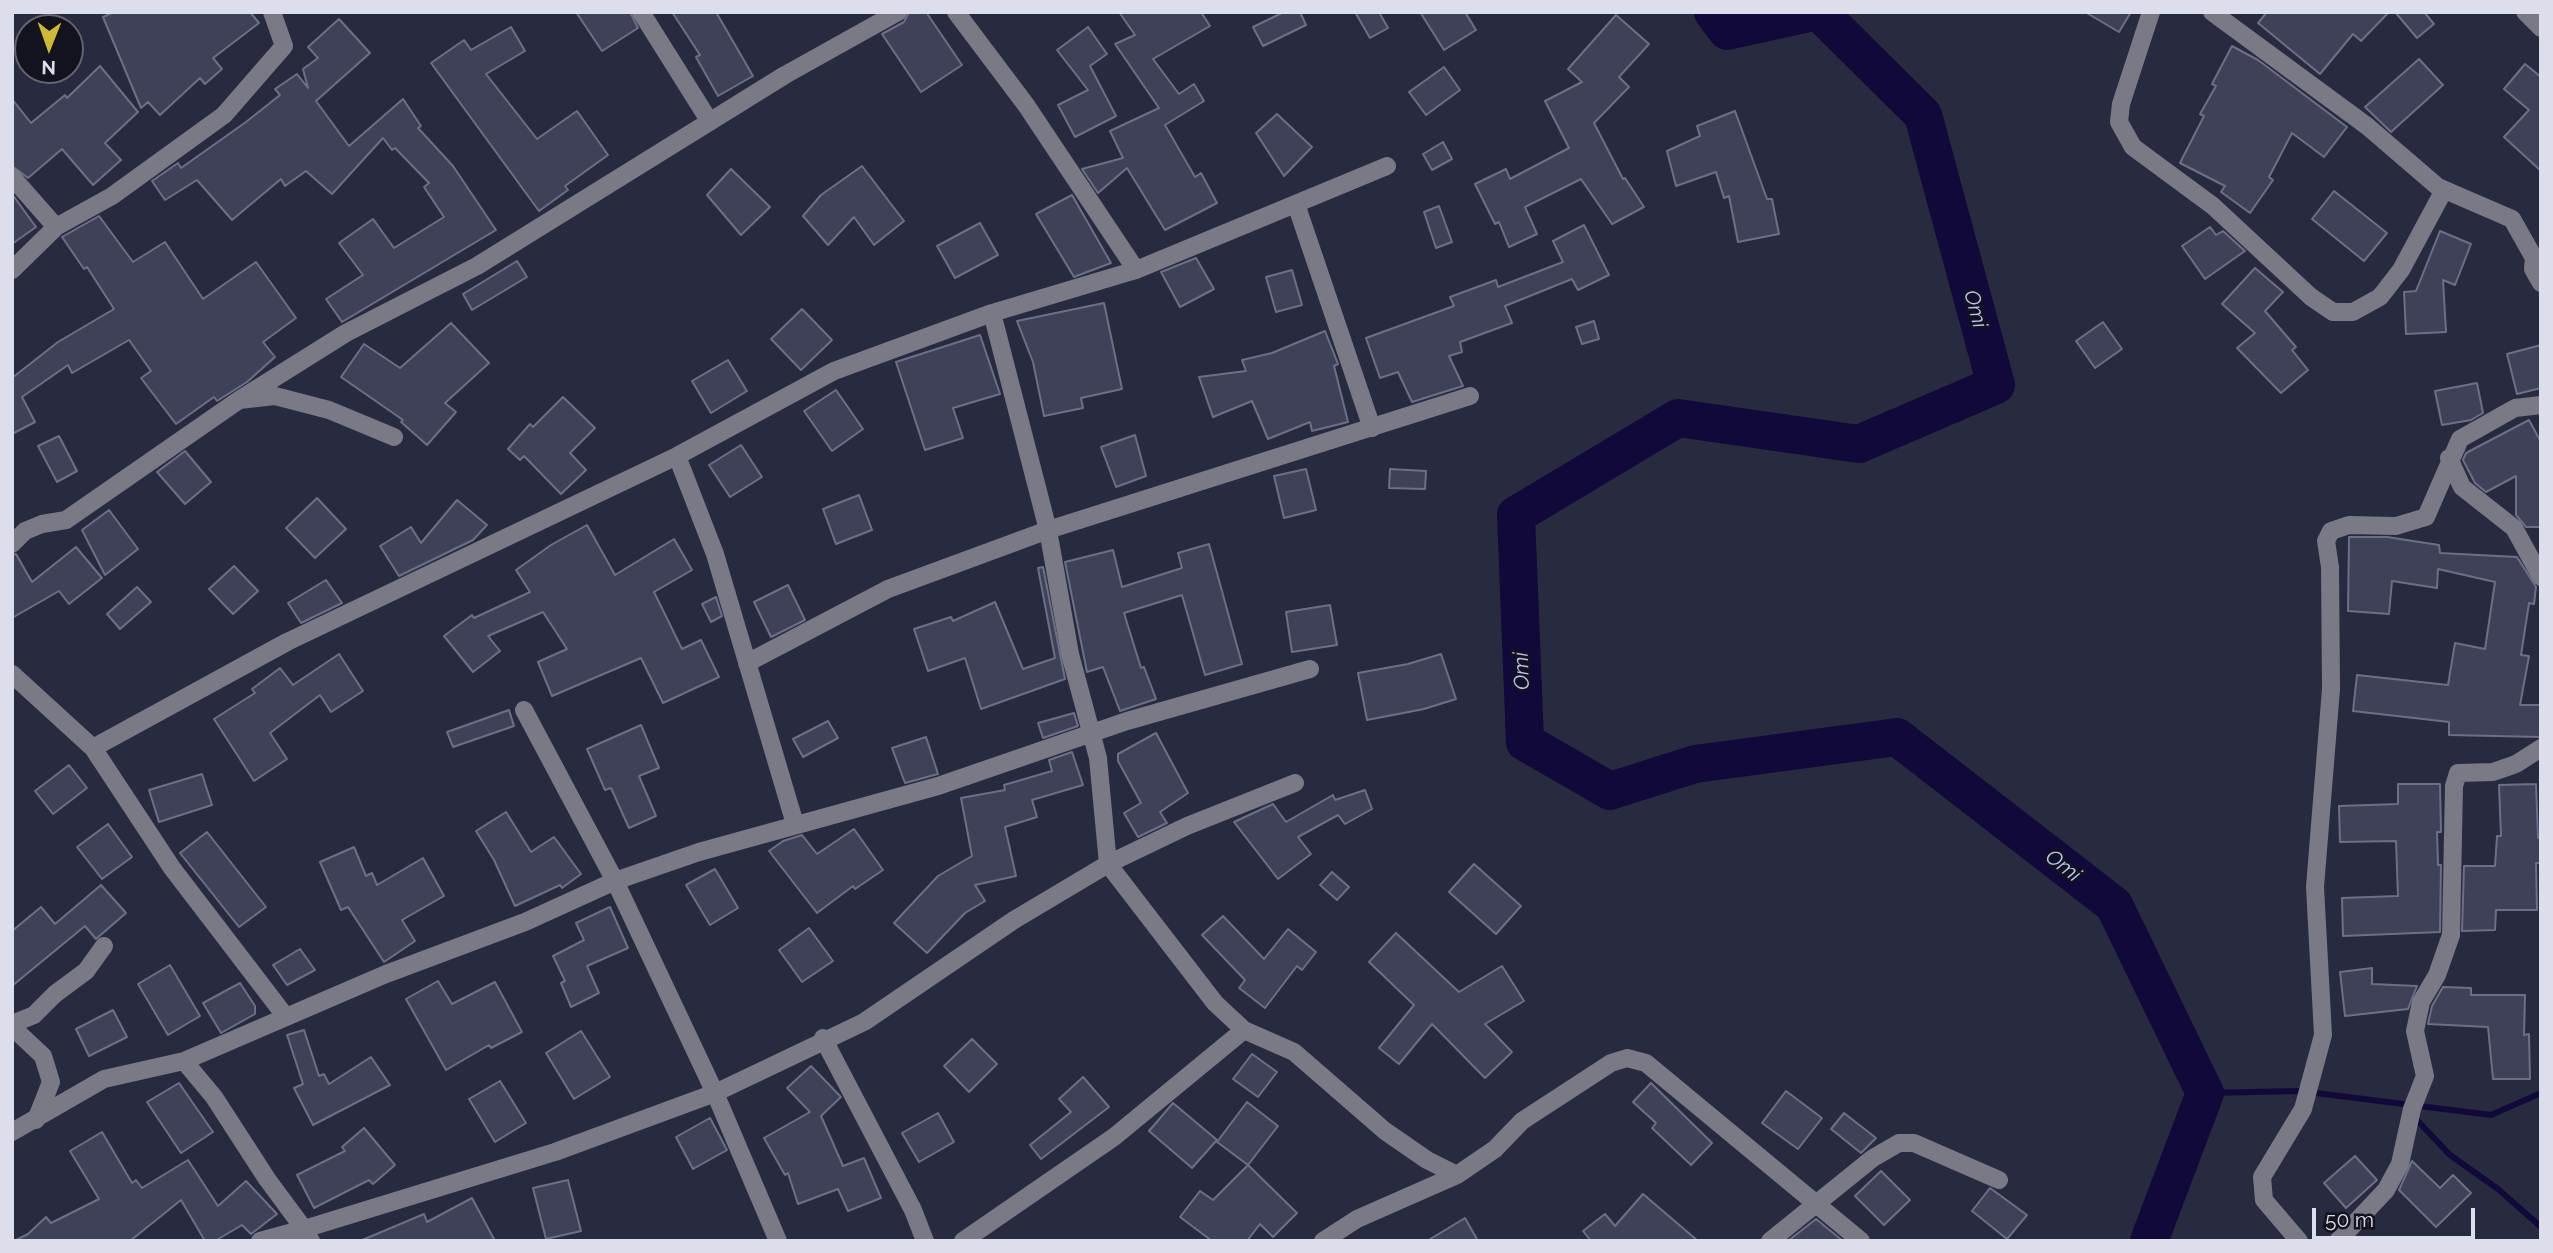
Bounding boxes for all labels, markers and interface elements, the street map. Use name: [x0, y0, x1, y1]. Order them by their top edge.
north arrow: [14, 14, 84, 84]
text: N: [41, 57, 56, 79]
water label: Omi: [1958, 287, 1992, 331]
water label: Omi: [1509, 652, 1535, 690]
water label: Omi: [2040, 844, 2086, 888]
scale bar: [2315, 1194, 2478, 1238]
text: 50 m: [2325, 1207, 2374, 1232]

